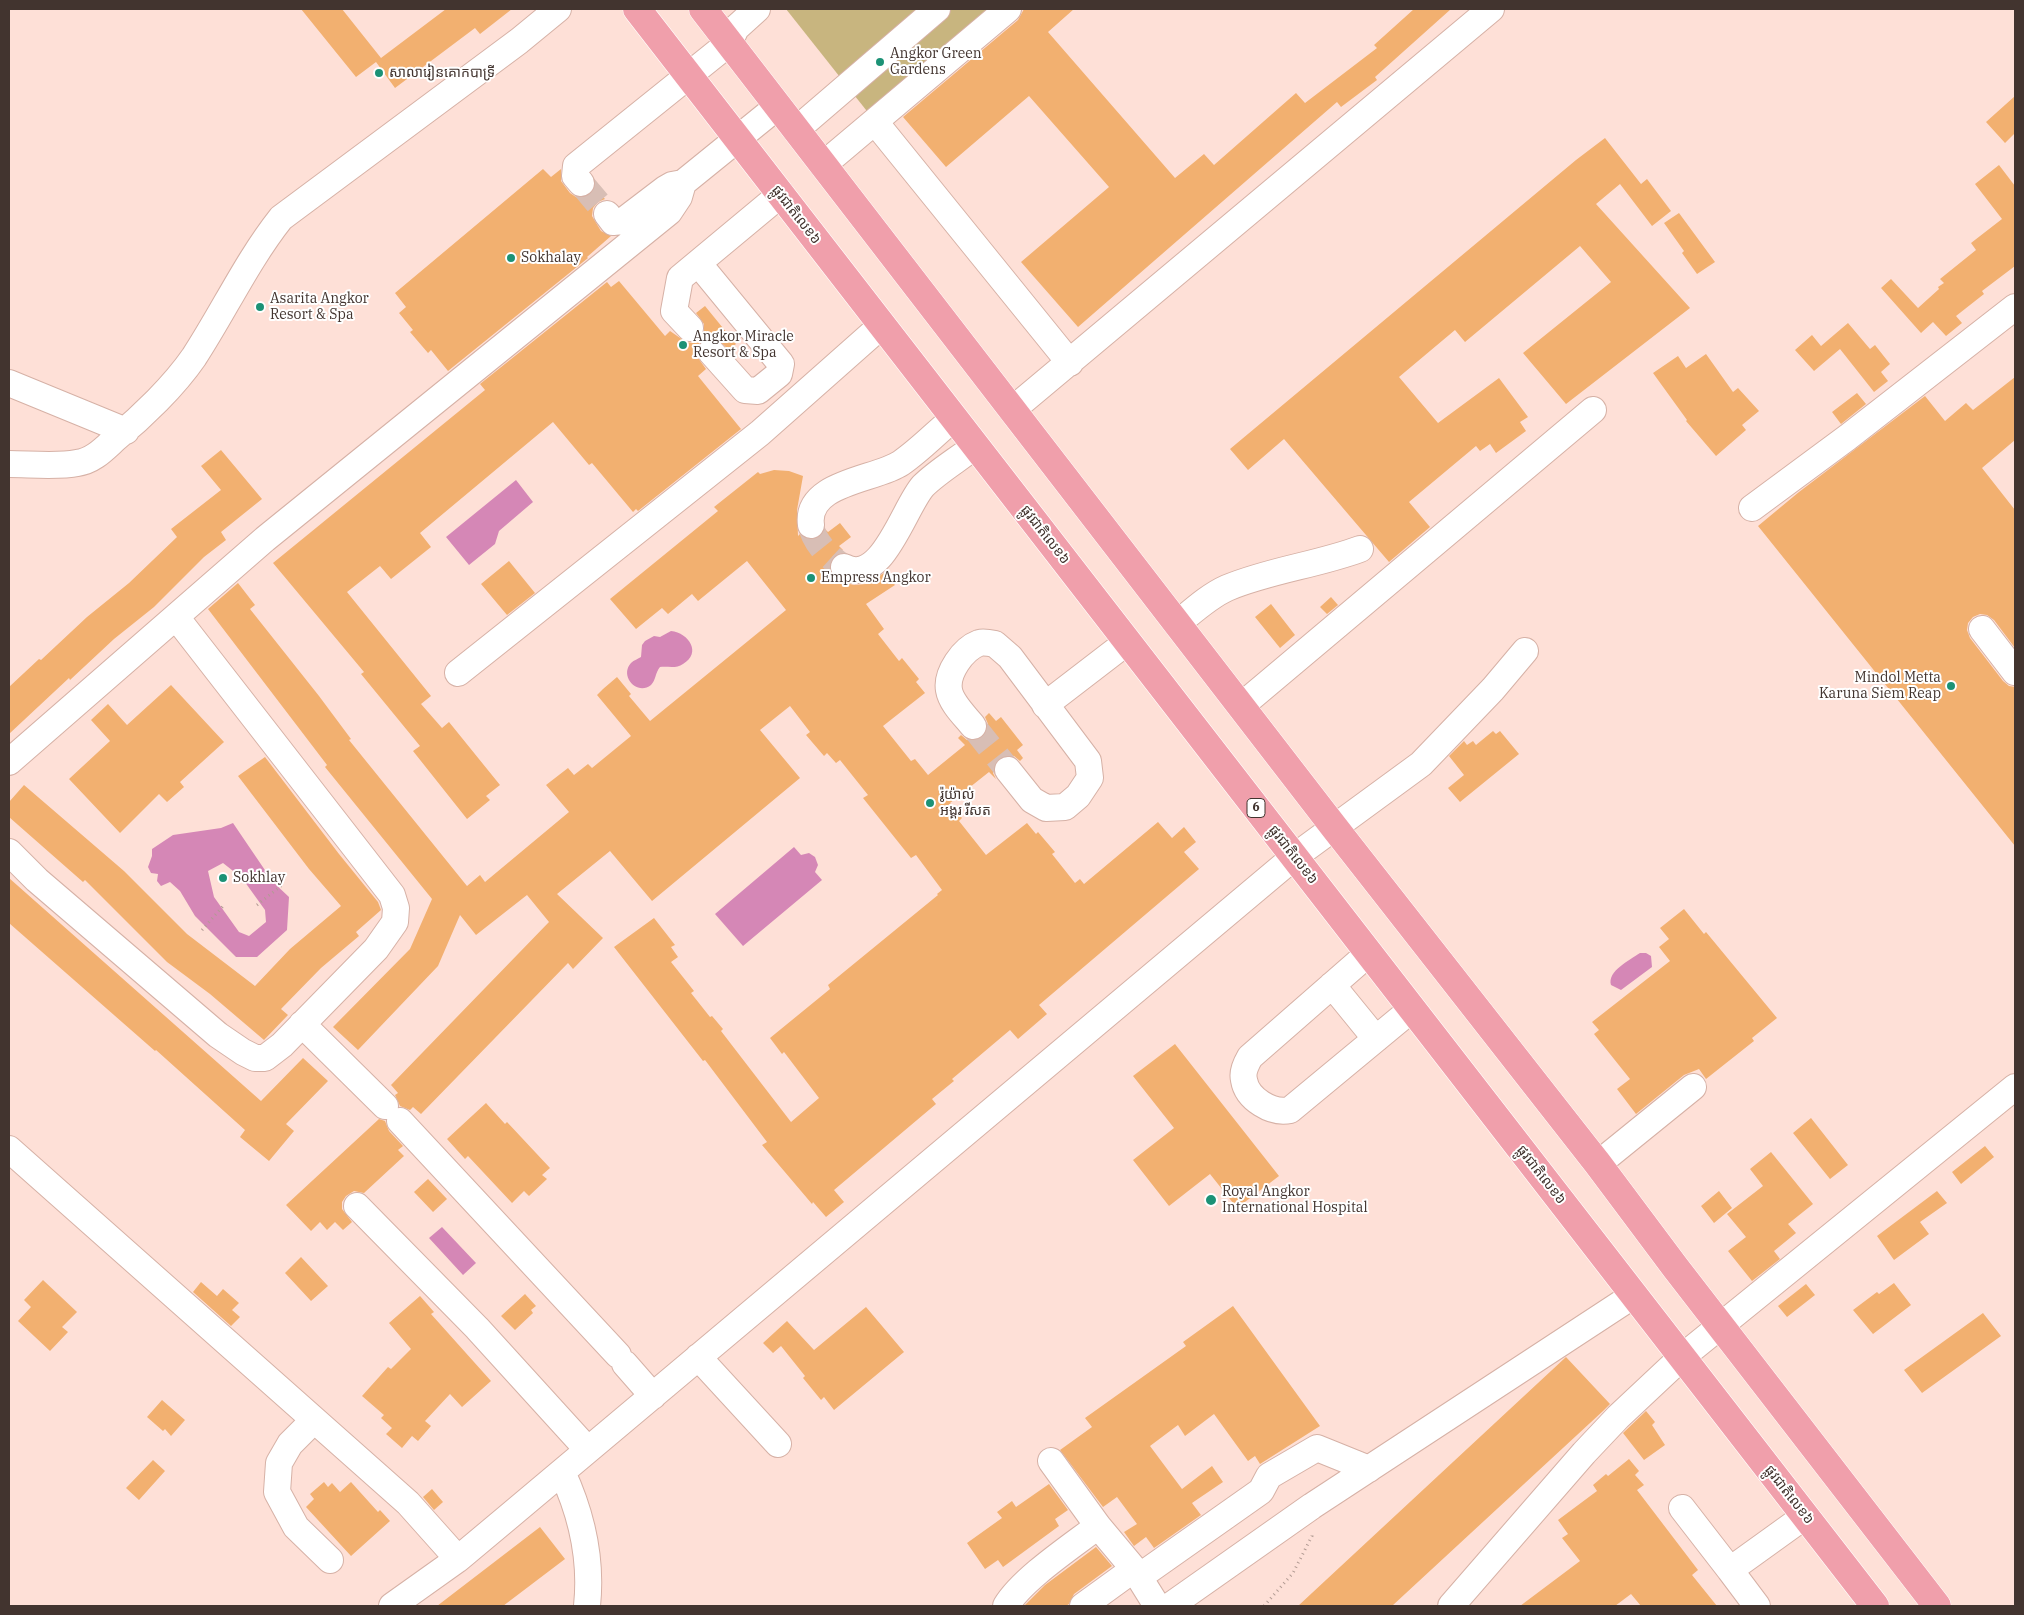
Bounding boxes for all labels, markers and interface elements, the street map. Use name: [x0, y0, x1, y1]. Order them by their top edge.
place label: Angkor Green Gardens: [890, 46, 982, 78]
marker: Angkor Green Gardens: [874, 56, 886, 68]
place label: សាលារៀនគោកបាទ្រី: [389, 65, 495, 81]
marker: សាលារៀនគោកបាទ្រី: [373, 67, 385, 79]
street label: ផ្លូវជាតិលេខ៦: [768, 182, 824, 248]
place label: Sokhalay: [521, 250, 581, 266]
marker: Sokhalay: [505, 252, 517, 264]
place label: Asarita Angkor Resort & Spa: [270, 291, 369, 324]
marker: Asarita Angkor Resort & Spa: [254, 301, 266, 313]
place label: Angkor Miracle Resort & Spa: [693, 329, 794, 362]
marker: Angkor Miracle Resort & Spa: [677, 339, 689, 351]
street label: ផ្លូវជាតិលេខ៦: [1017, 502, 1073, 568]
place label: Empress Angkor: [821, 570, 931, 586]
marker: Empress Angkor: [805, 572, 817, 584]
place label: Mindol Metta Karuna Siem Reap: [1819, 670, 1941, 702]
marker: Mindol Metta Karuna Siem Reap: [1945, 680, 1957, 692]
place label: រ៉ូយ៉ាល់ អង្គរ រីសត: [940, 787, 991, 820]
marker: រ៉ូយ៉ាល់ អង្គរ រីសត: [924, 797, 936, 809]
road number: 6: [1247, 798, 1265, 818]
street label: ផ្លូវជាតិលេខ៦: [1265, 822, 1321, 888]
place label: Sokhlay: [233, 870, 285, 886]
marker: Sokhlay: [217, 872, 229, 884]
street label: ផ្លូវជាតិលេខ៦: [1513, 1142, 1569, 1208]
place label: Royal Angkor International Hospital: [1222, 1184, 1368, 1216]
marker: Royal Angkor International Hospital: [1204, 1193, 1218, 1207]
street label: ផ្លូវជាតិលេខ៦: [1761, 1462, 1817, 1528]

